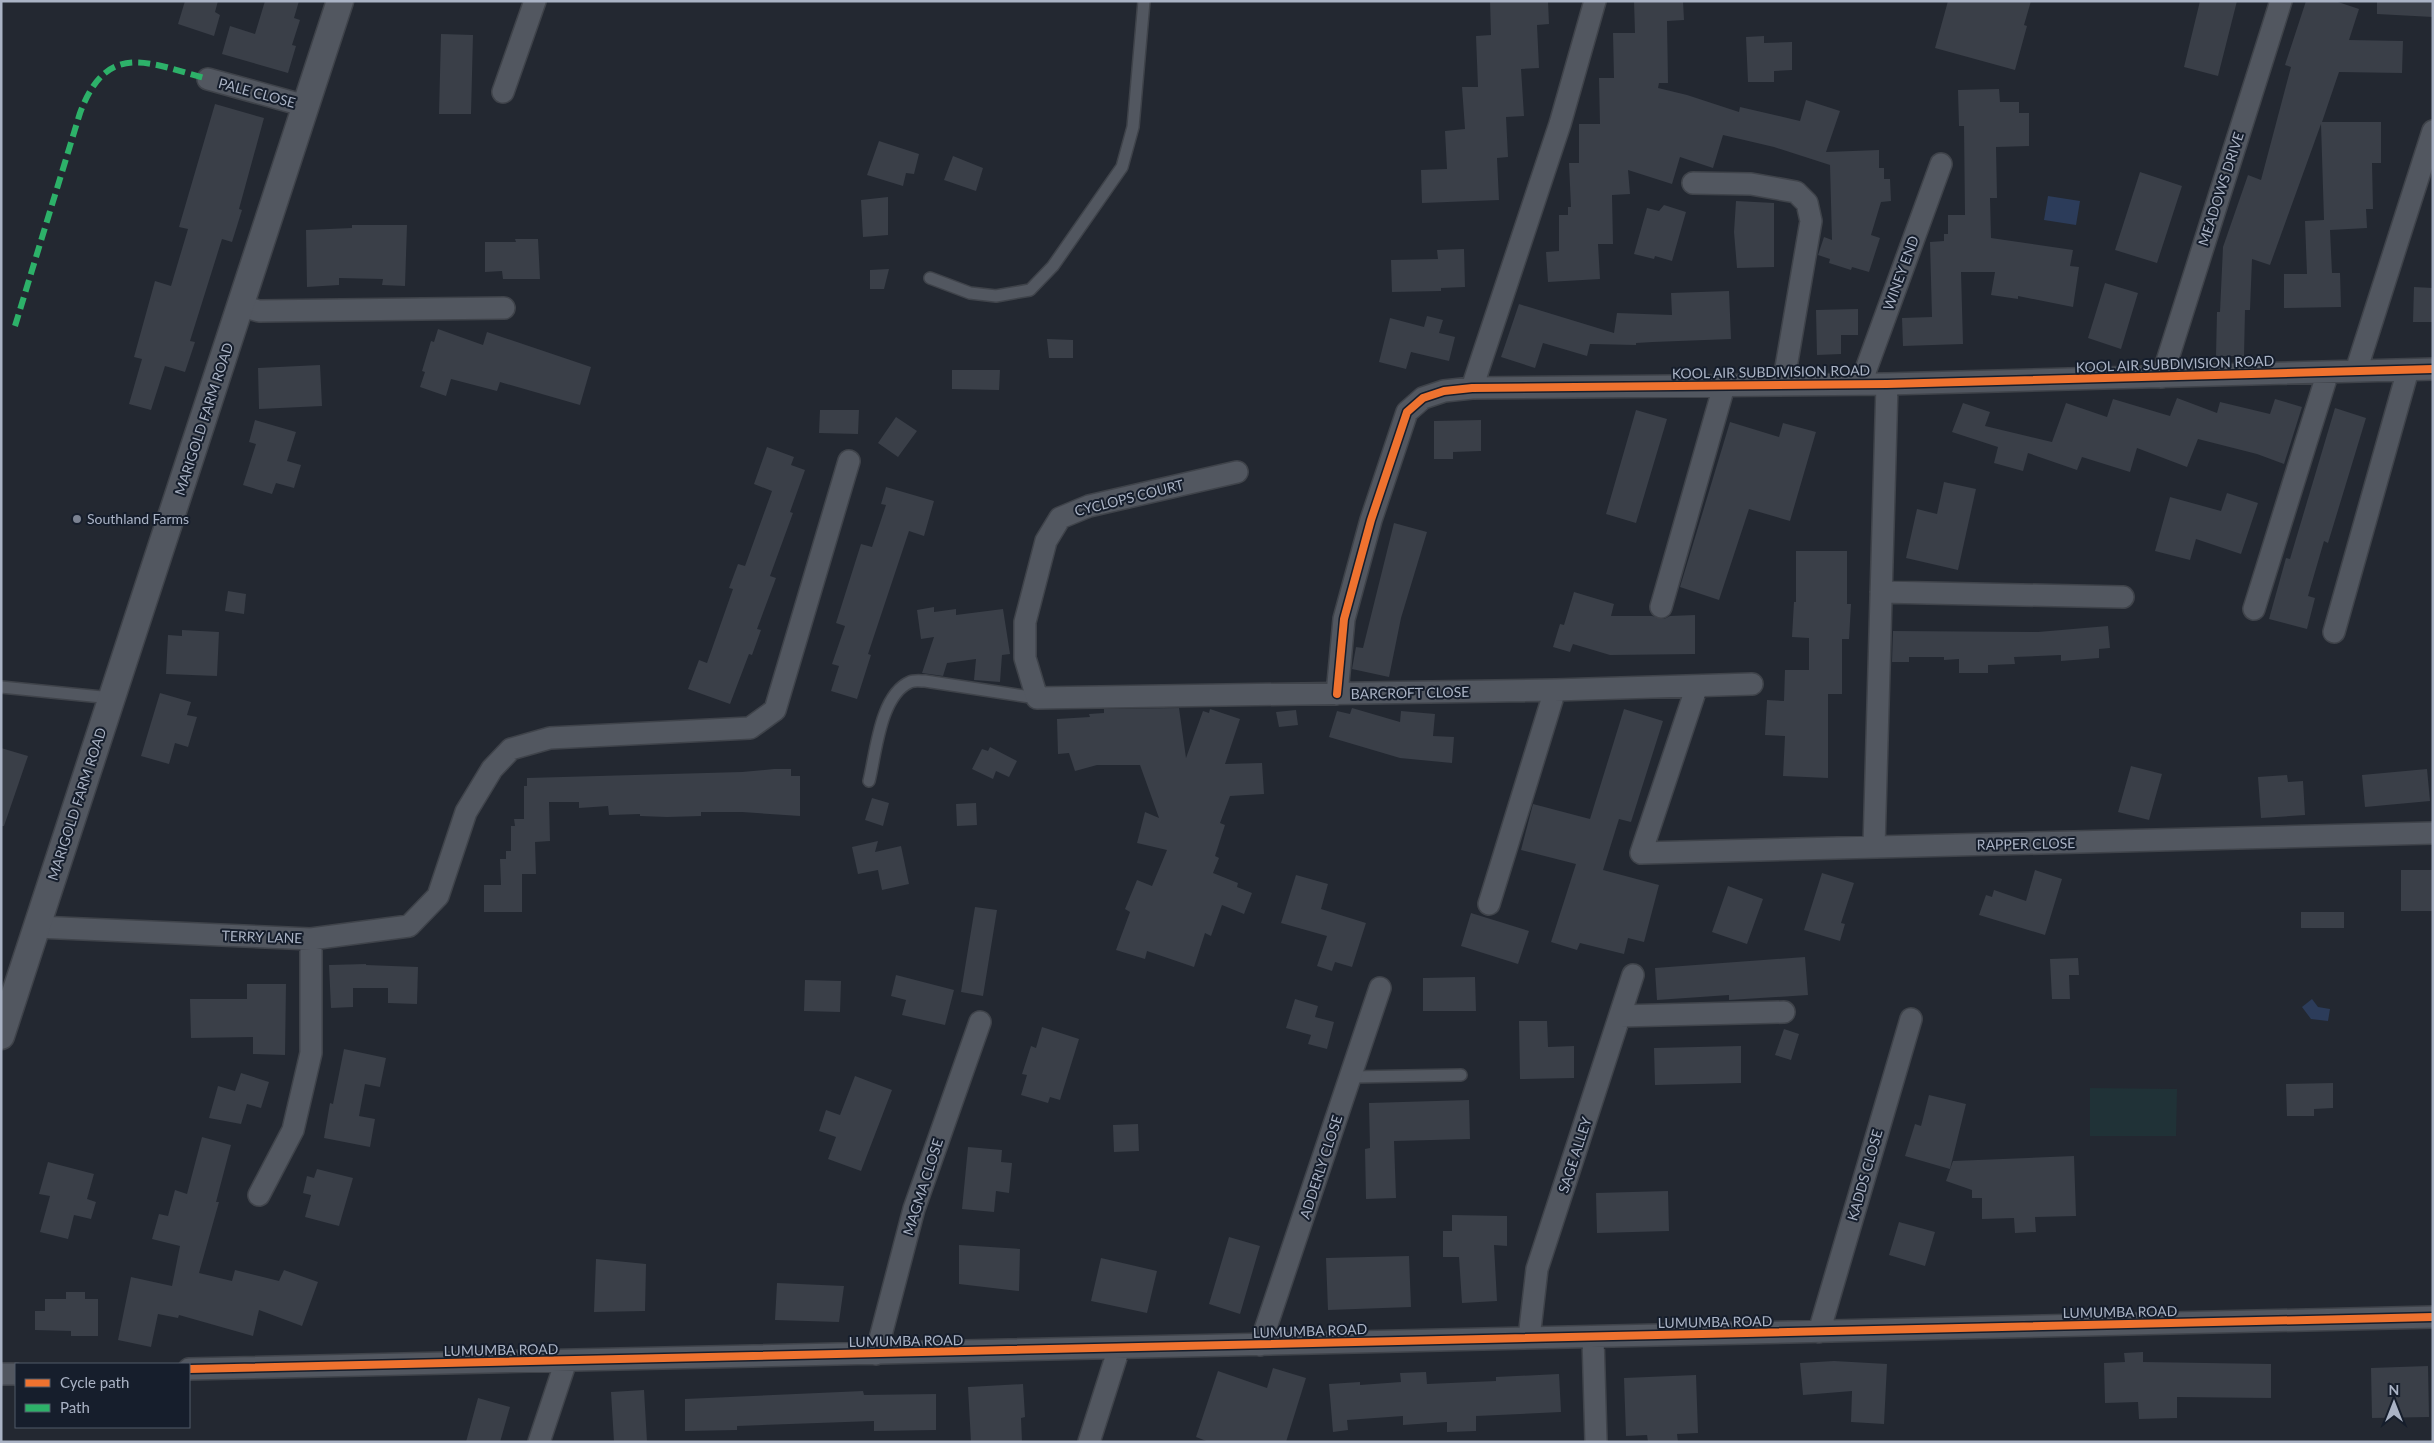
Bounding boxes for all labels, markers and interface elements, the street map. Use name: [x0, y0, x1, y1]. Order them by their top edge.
street label: PALE CLOSE: [217, 74, 297, 111]
street label: MEADOWS DRIVE: [2194, 130, 2247, 248]
street label: WINEY END: [1879, 233, 1922, 313]
street label: MARIGOLD FARM ROAD: [171, 340, 236, 497]
street label: KOOL AIR SUBDIVISION ROAD: [2076, 352, 2274, 375]
street label: KOOL AIR SUBDIVISION ROAD: [1672, 361, 1870, 382]
street label: CYCLOPS COURT: [1073, 476, 1186, 519]
place label: Southland Farms: [87, 510, 189, 527]
marker: Southland Farms: [71, 513, 83, 525]
street label: BARCROFT CLOSE: [1351, 683, 1469, 702]
street label: MARIGOLD FARM ROAD: [44, 725, 109, 882]
street label: RAPPER CLOSE: [1977, 834, 2075, 853]
street label: TERRY LANE: [221, 927, 303, 946]
street label: ADDERLY CLOSE: [1296, 1113, 1345, 1221]
street label: SAGE ALLEY: [1554, 1115, 1595, 1195]
street label: KADDS CLOSE: [1843, 1127, 1886, 1222]
street label: MAGMA CLOSE: [899, 1136, 946, 1238]
street label: LUMUMBA ROAD: [2063, 1302, 2177, 1321]
street label: LUMUMBA ROAD: [1658, 1312, 1772, 1331]
street label: LUMUMBA ROAD: [1252, 1320, 1368, 1341]
street label: LUMUMBA ROAD: [849, 1331, 963, 1350]
street label: LUMUMBA ROAD: [444, 1340, 558, 1359]
legend: [15, 1363, 190, 1428]
text: Cycle path: [60, 1373, 129, 1391]
north arrow: [2369, 1378, 2419, 1428]
text: N: [2389, 1381, 2399, 1398]
text: Path: [60, 1398, 90, 1416]

